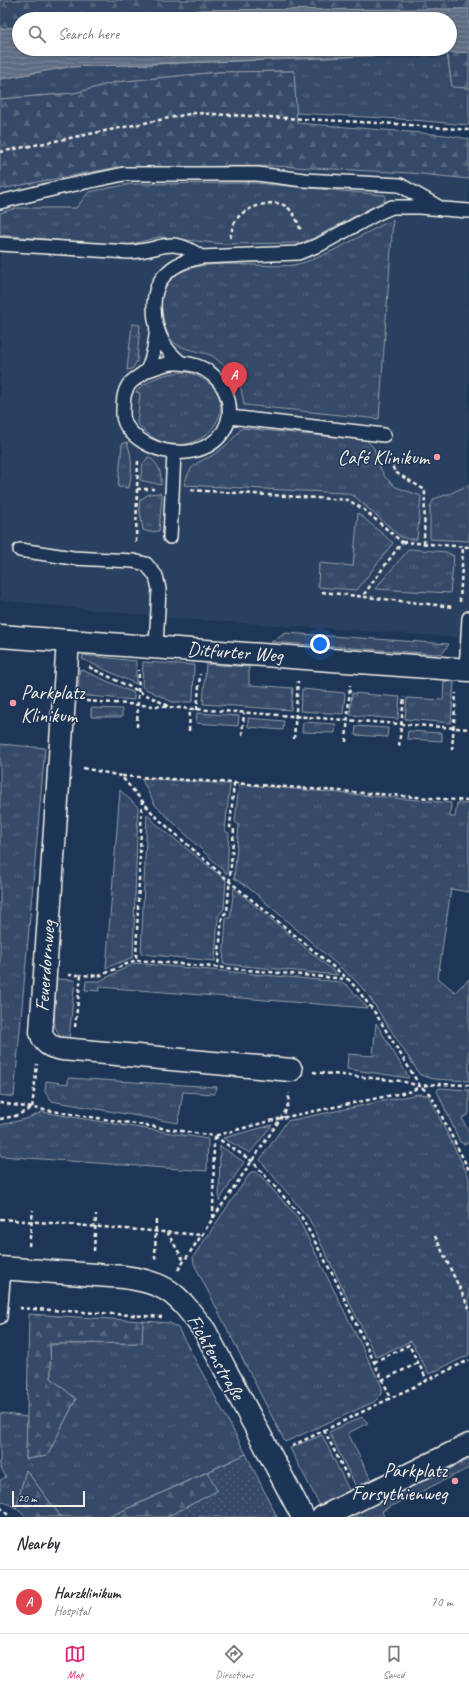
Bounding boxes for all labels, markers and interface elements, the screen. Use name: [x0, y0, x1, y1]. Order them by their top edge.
search box: [12, 12, 457, 56]
icon: search: [26, 23, 48, 45]
text: Search here: [58, 25, 119, 44]
pin: A: [221, 362, 247, 395]
place label: Café Klinikum: [338, 445, 431, 470]
marker: Café Klinikum: [432, 452, 442, 462]
your location: [310, 634, 330, 654]
street label: Ditfurter Weg: [186, 636, 286, 668]
place label: Parkplatz Klinikum: [21, 680, 86, 728]
marker: Parkplatz Klinikum: [8, 698, 18, 708]
street label: Feuerdornweg: [29, 918, 61, 1012]
street label: Fichtenstraße: [182, 1310, 251, 1406]
place label: Parkplatz Forsythienweg: [352, 1458, 449, 1506]
marker: Parkplatz Forsythienweg: [450, 1476, 460, 1486]
scale bar: [12, 1489, 85, 1508]
text: 20 m: [18, 1491, 37, 1505]
text: Nearby: [16, 1533, 59, 1554]
text: Harzklinikum: [54, 1584, 120, 1603]
text: A: [26, 1594, 32, 1610]
text: 70 m: [431, 1594, 453, 1610]
text: Hospital: [54, 1603, 90, 1619]
tab: Map: [64, 1643, 86, 1681]
tab: Directions: [215, 1643, 254, 1681]
tab: Saved: [383, 1643, 405, 1681]

